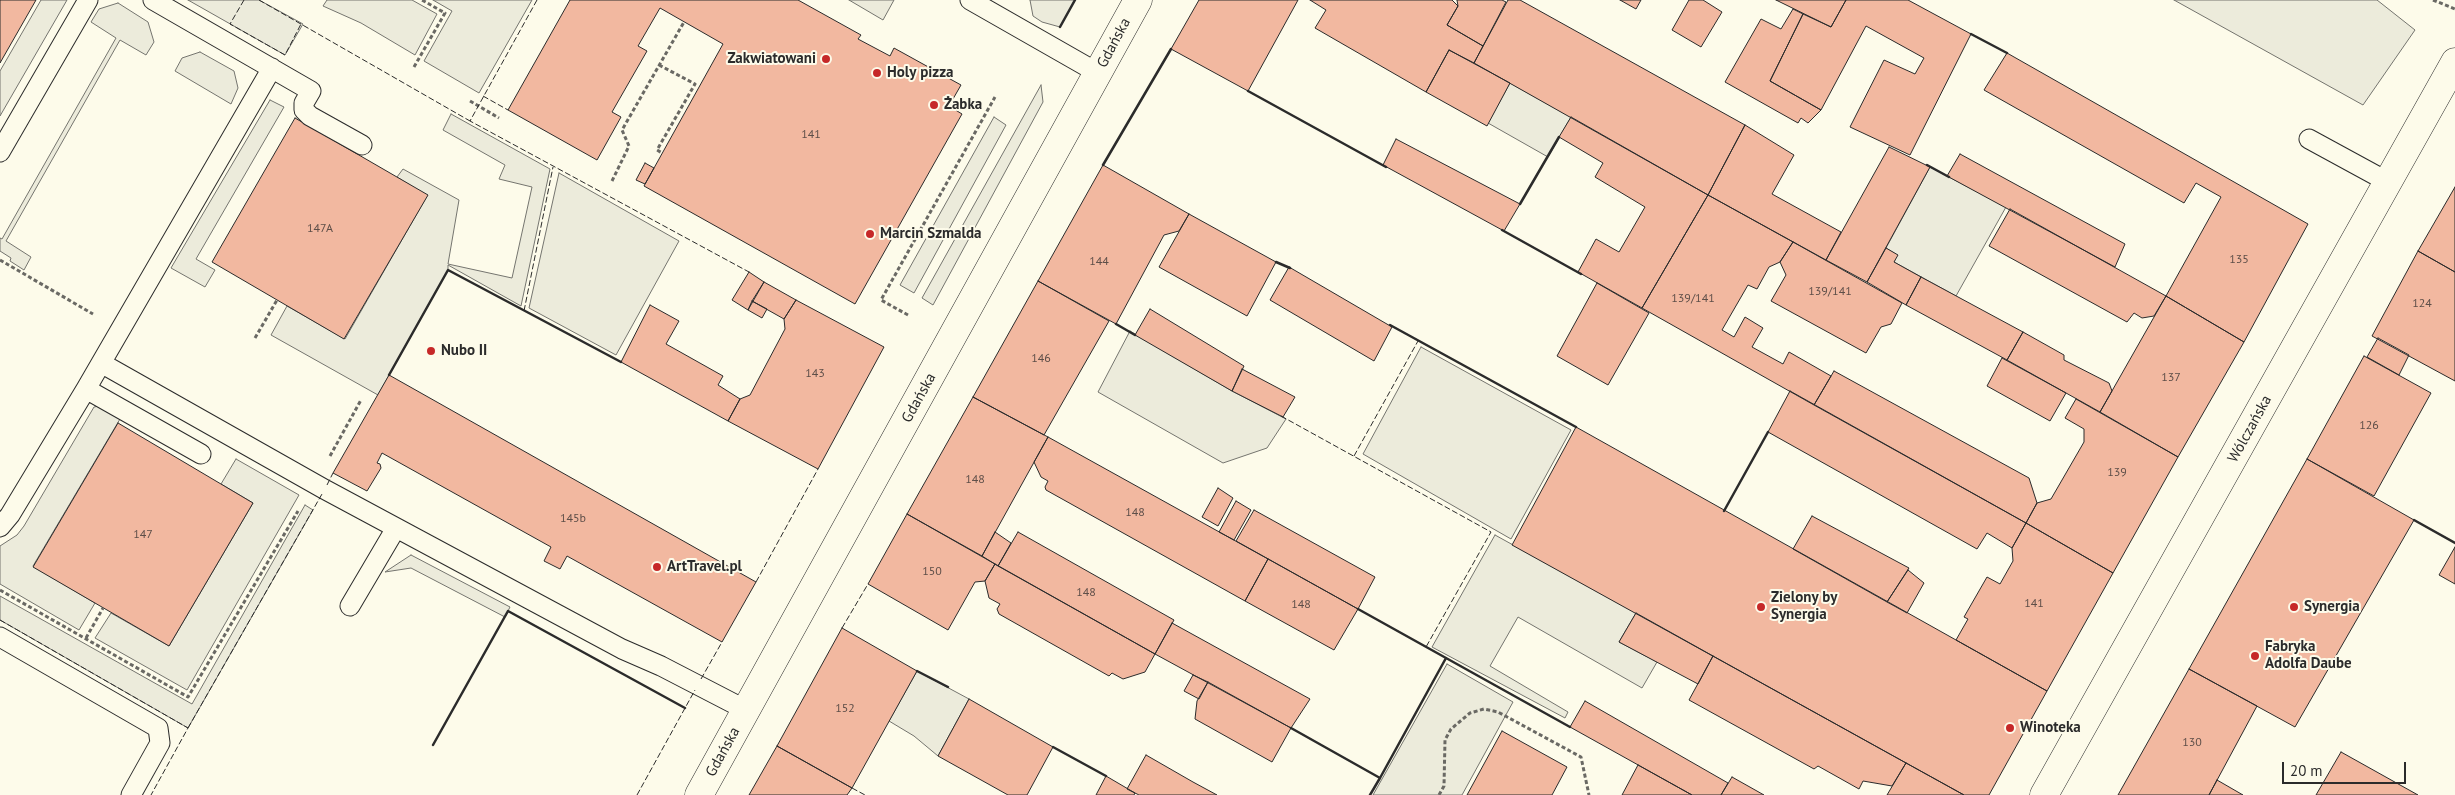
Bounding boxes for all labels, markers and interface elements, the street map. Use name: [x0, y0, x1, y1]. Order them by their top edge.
street label: Gdańska: [1093, 15, 1135, 71]
place label: Zakwiatowani: [727, 50, 816, 68]
marker: Zakwiatowani: [820, 53, 832, 65]
place label: Holy pizza: [887, 64, 954, 82]
marker: Holy pizza: [871, 67, 883, 79]
place label: Żabka: [944, 96, 982, 114]
marker: Żabka: [928, 99, 940, 111]
house number: 141: [801, 128, 821, 142]
house number: 147A: [307, 222, 333, 236]
place label: Marcin Szmalda: [880, 225, 981, 243]
marker: Marcin Szmalda: [864, 228, 876, 240]
house number: 135: [2229, 253, 2249, 267]
house number: 144: [1089, 255, 1109, 269]
house number: 139/141: [1808, 285, 1852, 299]
house number: 139/141: [1671, 292, 1715, 306]
house number: 124: [2412, 297, 2432, 311]
place label: Nubo II: [441, 342, 487, 360]
marker: Nubo II: [425, 345, 437, 357]
house number: 146: [1031, 352, 1051, 366]
house number: 143: [805, 367, 825, 381]
street label: Gdańska: [898, 370, 940, 426]
house number: 137: [2161, 371, 2181, 385]
street label: Wólczańska: [2224, 392, 2276, 466]
house number: 126: [2359, 419, 2379, 433]
house number: 139: [2107, 466, 2127, 480]
house number: 148: [965, 473, 985, 487]
house number: 148: [1125, 506, 1145, 520]
house number: 145b: [560, 512, 586, 526]
house number: 147: [133, 528, 153, 542]
place label: ArtTravel.pl: [667, 558, 742, 576]
marker: ArtTravel.pl: [651, 561, 663, 573]
house number: 150: [922, 565, 942, 579]
house number: 148: [1076, 586, 1096, 600]
place label: Zielony by Synergia: [1771, 589, 1837, 624]
house number: 141: [2024, 597, 2044, 611]
house number: 148: [1291, 598, 1311, 612]
place label: Synergia: [2304, 598, 2360, 616]
marker: Zielony by Synergia: [1755, 601, 1767, 613]
marker: Synergia: [2288, 601, 2300, 613]
place label: Fabryka Adolfa Daube: [2265, 638, 2352, 673]
marker: Fabryka Adolfa Daube: [2249, 650, 2261, 662]
house number: 152: [835, 702, 855, 716]
place label: Winoteka: [2020, 719, 2081, 737]
marker: Winoteka: [2004, 722, 2016, 734]
street label: Gdańska: [702, 724, 744, 780]
house number: 130: [2182, 736, 2202, 750]
scale bar: [2285, 752, 2409, 784]
text: 20 m: [2290, 761, 2323, 780]

